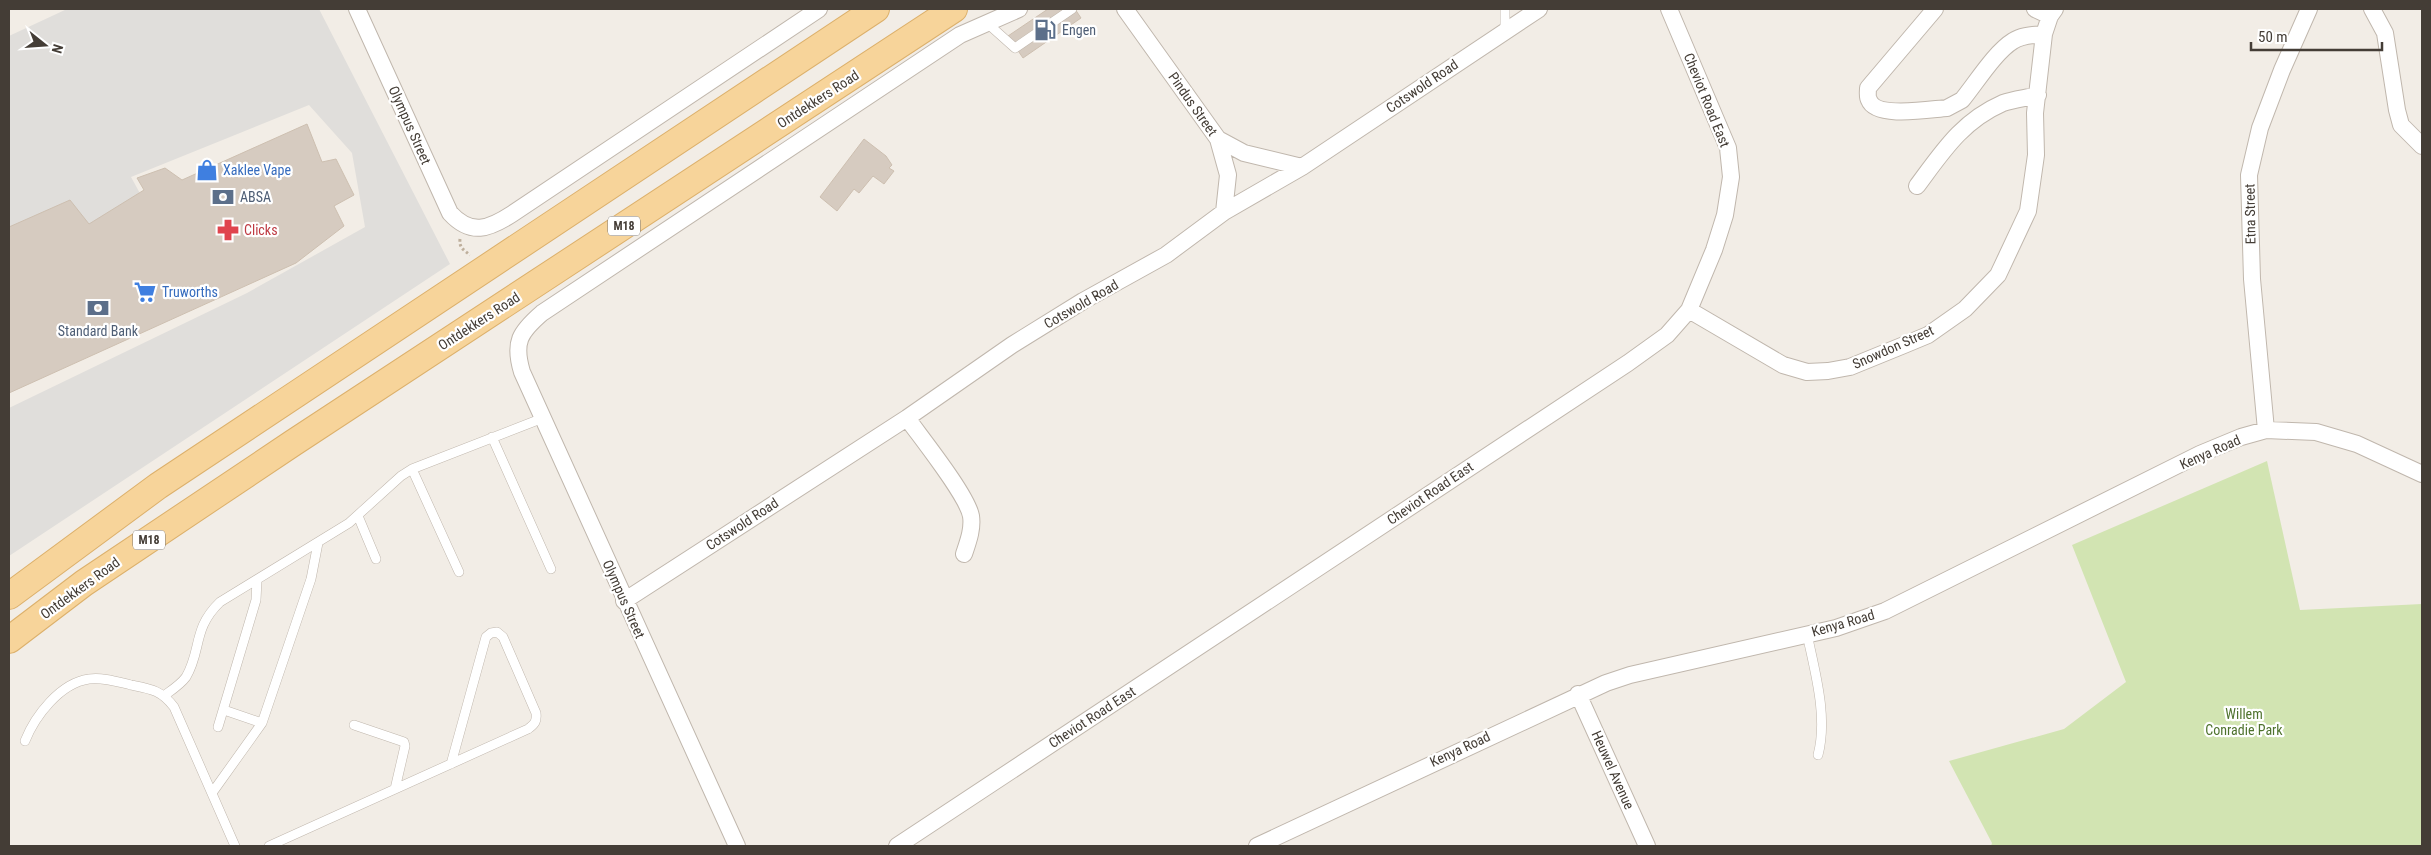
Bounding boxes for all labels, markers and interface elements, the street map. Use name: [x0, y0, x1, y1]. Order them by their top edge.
fuel station icon: Engen: [1032, 17, 1058, 43]
north arrow: [20, 20, 70, 70]
scale bar: [2251, 20, 2382, 52]
place label: Engen: [1062, 22, 1096, 38]
text: 50 m: [2258, 28, 2288, 46]
text: N: [49, 42, 66, 55]
street label: Cheviot Road East: [1681, 51, 1733, 149]
street label: Cotswold Road: [1383, 56, 1461, 116]
street label: Ontdekkers Road: [774, 67, 862, 131]
street label: Pindus Street: [1165, 69, 1221, 139]
street label: Olympus Street: [386, 83, 434, 167]
shop icon: Xaklee Vape: [194, 157, 220, 183]
place label: Xaklee Vape: [223, 162, 291, 178]
bank icon: ABSA: [210, 184, 236, 210]
street label: Etna Street: [2241, 184, 2259, 244]
place label: ABSA: [240, 189, 271, 205]
pharmacy icon: Clicks: [215, 217, 241, 243]
road number: M18: [608, 217, 640, 236]
place label: Clicks: [244, 222, 278, 238]
street label: Cotswold Road: [1041, 276, 1121, 332]
supermarket icon: Truworths: [132, 279, 158, 305]
place label: Truworths: [162, 284, 218, 300]
street label: Ontdekkers Road: [435, 289, 523, 353]
bank icon: Standard Bank: [85, 295, 111, 321]
street label: Snowdon Street: [1850, 322, 1936, 372]
place label: Standard Bank: [58, 323, 139, 339]
street label: Kenya Road: [2177, 432, 2243, 472]
street label: Cheviot Road East: [1384, 458, 1476, 528]
street label: Cotswold Road: [703, 495, 781, 553]
road number: M18: [133, 530, 165, 550]
street label: Ontdekkers Road: [37, 554, 123, 622]
street label: Olympus Street: [600, 557, 648, 641]
street label: Kenya Road: [1810, 606, 1876, 640]
street label: Cheviot Road East: [1046, 683, 1138, 751]
park label: Willem Conradie Park: [2205, 706, 2283, 738]
street label: Kenya Road: [1427, 728, 1493, 770]
street label: Heuwel Avenue: [1589, 728, 1638, 812]

